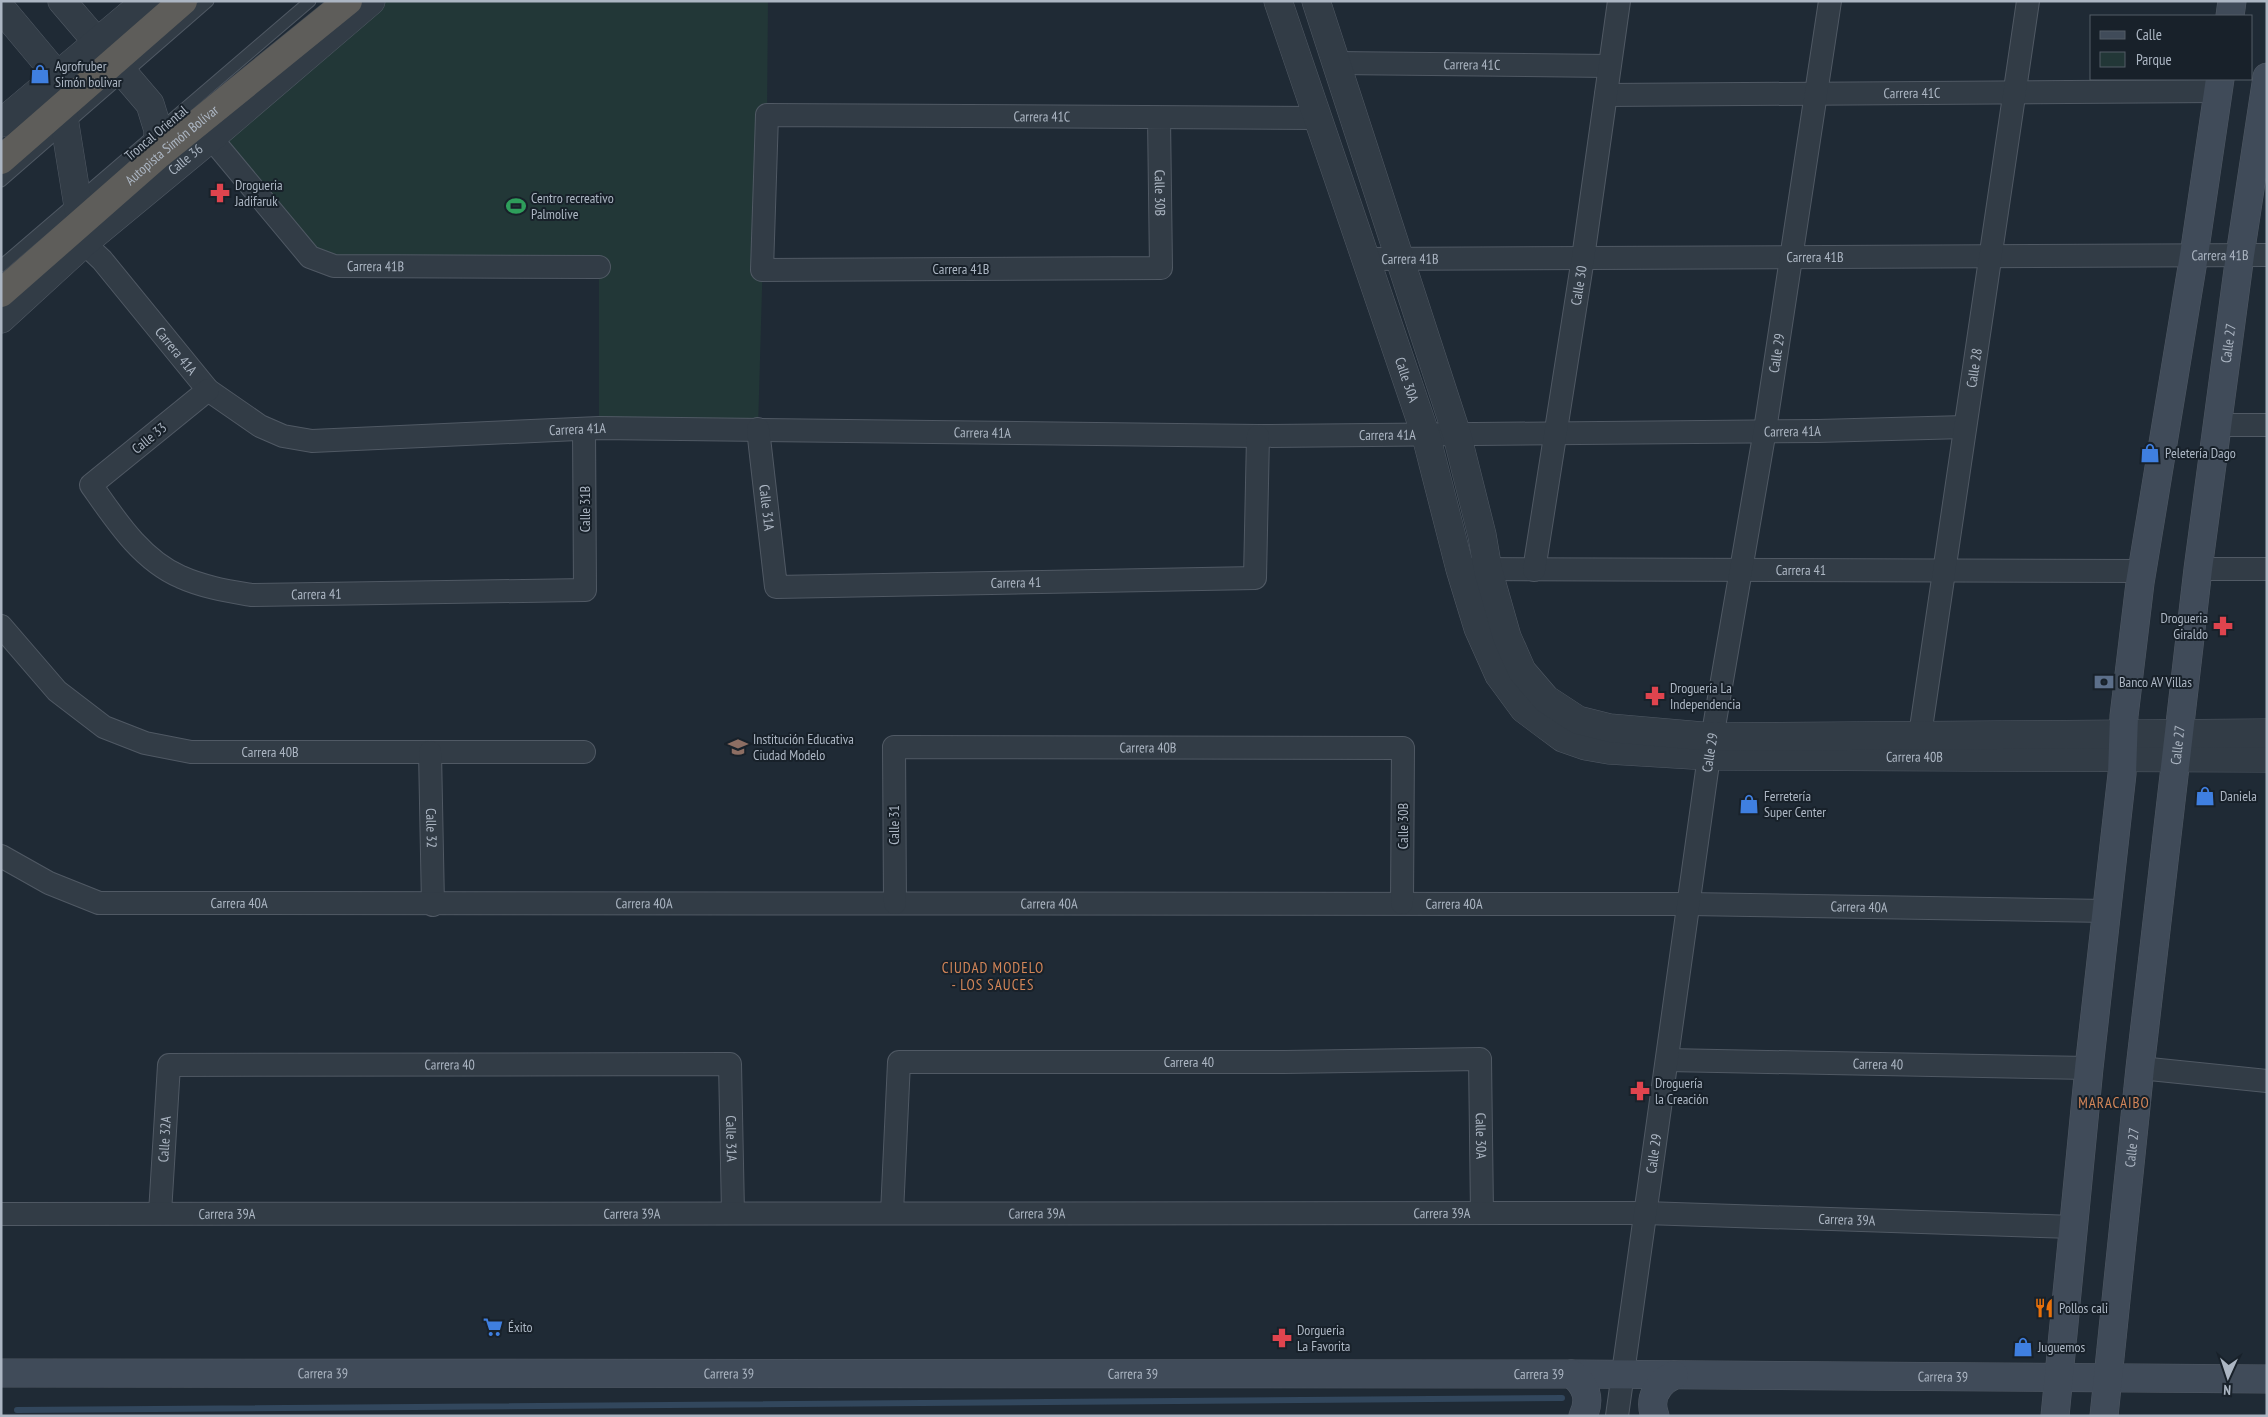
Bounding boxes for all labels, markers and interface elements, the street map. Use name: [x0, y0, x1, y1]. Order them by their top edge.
legend: [2090, 15, 2253, 80]
text: Calle: [2136, 25, 2162, 44]
text: Parque: [2136, 50, 2172, 69]
street label: Carrera 41C: [1443, 55, 1501, 74]
place label: Agrofruber Simón bolivar: [55, 57, 122, 91]
shop icon: Agrofruber Simón bolivar: [29, 63, 51, 85]
street label: Carrera 41C: [1884, 84, 1941, 102]
street label: Troncal Oriental: [121, 101, 192, 165]
street label: Autopista Simón Bolívar: [121, 101, 222, 189]
street label: Carrera 41C: [1013, 107, 1071, 126]
street label: Calle 36: [164, 140, 206, 179]
street label: Calle 30B: [1151, 170, 1169, 216]
place label: Drogueria Jadifaruk: [234, 176, 283, 210]
pharmacy icon: Drogueria Jadifaruk: [209, 182, 231, 204]
place label: Centro recreativo Palmolive: [531, 189, 614, 223]
sports icon: Centro recreativo Palmolive: [505, 195, 527, 217]
street label: Carrera 41B: [2191, 246, 2249, 264]
street label: Carrera 41B: [1786, 248, 1844, 266]
street label: Carrera 41B: [1381, 250, 1439, 268]
street label: Carrera 41B: [347, 257, 404, 275]
street label: Carrera 41B: [933, 260, 989, 278]
street label: Calle 30: [1567, 264, 1591, 307]
street label: Calle 27: [2217, 322, 2240, 364]
street label: Carrera 41A: [151, 323, 201, 379]
street label: Calle 29: [1765, 332, 1789, 374]
street label: Calle 28: [1962, 347, 1986, 389]
street label: Calle 30A: [1391, 355, 1423, 405]
street label: Calle 33: [128, 419, 170, 457]
street label: Carrera 41A: [549, 419, 606, 439]
street label: Carrera 41A: [1764, 422, 1821, 440]
street label: Carrera 41A: [954, 423, 1011, 442]
street label: Carrera 41A: [1359, 426, 1416, 444]
shop icon: Peletería Dago: [2139, 442, 2161, 464]
place label: Peletería Dago: [2165, 444, 2236, 462]
street label: Calle 31A: [755, 483, 779, 532]
street label: Calle 31B: [576, 486, 594, 532]
street label: Carrera 41: [1776, 561, 1826, 579]
street label: Carrera 41: [991, 573, 1041, 592]
street label: Carrera 41: [291, 585, 342, 603]
place label: Drogueria Giraldo: [2160, 609, 2208, 643]
pharmacy icon: Drogueria Giraldo: [2212, 615, 2234, 637]
bank icon: Banco AV Villas: [2093, 671, 2115, 693]
place label: Banco AV Villas: [2119, 673, 2192, 691]
place label: Droguería La Independencia: [1670, 679, 1741, 713]
pharmacy icon: Droguería La Independencia: [1644, 685, 1666, 707]
street label: Calle 27: [2166, 724, 2189, 766]
place label: Institución Educativa Ciudad Modelo: [753, 730, 854, 764]
street label: Calle 29: [1698, 731, 1722, 773]
school or university icon: Institución Educativa Ciudad Modelo: [727, 736, 749, 758]
street label: Carrera 40B: [1119, 738, 1177, 757]
street label: Carrera 40B: [242, 743, 299, 761]
street label: Carrera 40B: [1886, 748, 1943, 766]
shop icon: Daniela: [2194, 785, 2216, 807]
place label: Ferretería Super Center: [1764, 787, 1826, 821]
place label: Daniela: [2220, 787, 2257, 805]
shop icon: Ferretería Super Center: [1738, 793, 1760, 815]
street label: Calle 30B: [1394, 803, 1412, 849]
street label: Calle 31: [885, 805, 903, 845]
street label: Calle 32: [422, 808, 441, 848]
street label: Carrera 40A: [211, 894, 268, 912]
street label: Carrera 40A: [616, 894, 673, 912]
street label: Carrera 40A: [1021, 895, 1078, 913]
street label: Carrera 40A: [1426, 895, 1483, 913]
street label: Carrera 40A: [1830, 897, 1888, 916]
district label: CIUDAD MODELO - LOS SAUCES: [942, 958, 1044, 994]
street label: Carrera 40: [1164, 1053, 1214, 1071]
street label: Carrera 40: [425, 1055, 475, 1074]
street label: Carrera 40: [1853, 1055, 1903, 1073]
place label: Droguería la Creación: [1655, 1074, 1709, 1108]
pharmacy icon: Droguería la Creación: [1629, 1080, 1651, 1102]
district label: MARACAIBO: [2078, 1093, 2150, 1112]
street label: Calle 30A: [1472, 1112, 1490, 1159]
street label: Calle 32A: [154, 1115, 175, 1163]
street label: Calle 31A: [722, 1115, 741, 1162]
street label: Calle 27: [2121, 1127, 2143, 1168]
street label: Calle 29: [1642, 1133, 1665, 1174]
street label: Carrera 39A: [1008, 1204, 1066, 1222]
street label: Carrera 39A: [1413, 1204, 1471, 1222]
street label: Carrera 39A: [198, 1205, 256, 1223]
street label: Carrera 39A: [603, 1205, 661, 1223]
street label: Carrera 39A: [1818, 1210, 1876, 1230]
restaurant icon: Pollos cali: [2033, 1297, 2055, 1319]
place label: Pollos cali: [2059, 1299, 2108, 1317]
supermarket icon: Éxito: [482, 1316, 504, 1338]
place label: Éxito: [508, 1318, 533, 1336]
place label: Dorgueria La Favorita: [1297, 1321, 1350, 1355]
pharmacy icon: Dorgueria La Favorita: [1271, 1327, 1293, 1349]
shop icon: Juguemos: [2012, 1336, 2034, 1358]
place label: Juguemos: [2037, 1338, 2086, 1356]
north arrow: [2203, 1352, 2253, 1402]
street label: Carrera 39: [298, 1364, 348, 1382]
street label: Carrera 39: [704, 1364, 754, 1382]
street label: Carrera 39: [1108, 1365, 1158, 1383]
street label: Carrera 39: [1514, 1365, 1564, 1383]
street label: Carrera 39: [1918, 1367, 1968, 1386]
text: N: [2223, 1381, 2232, 1399]

